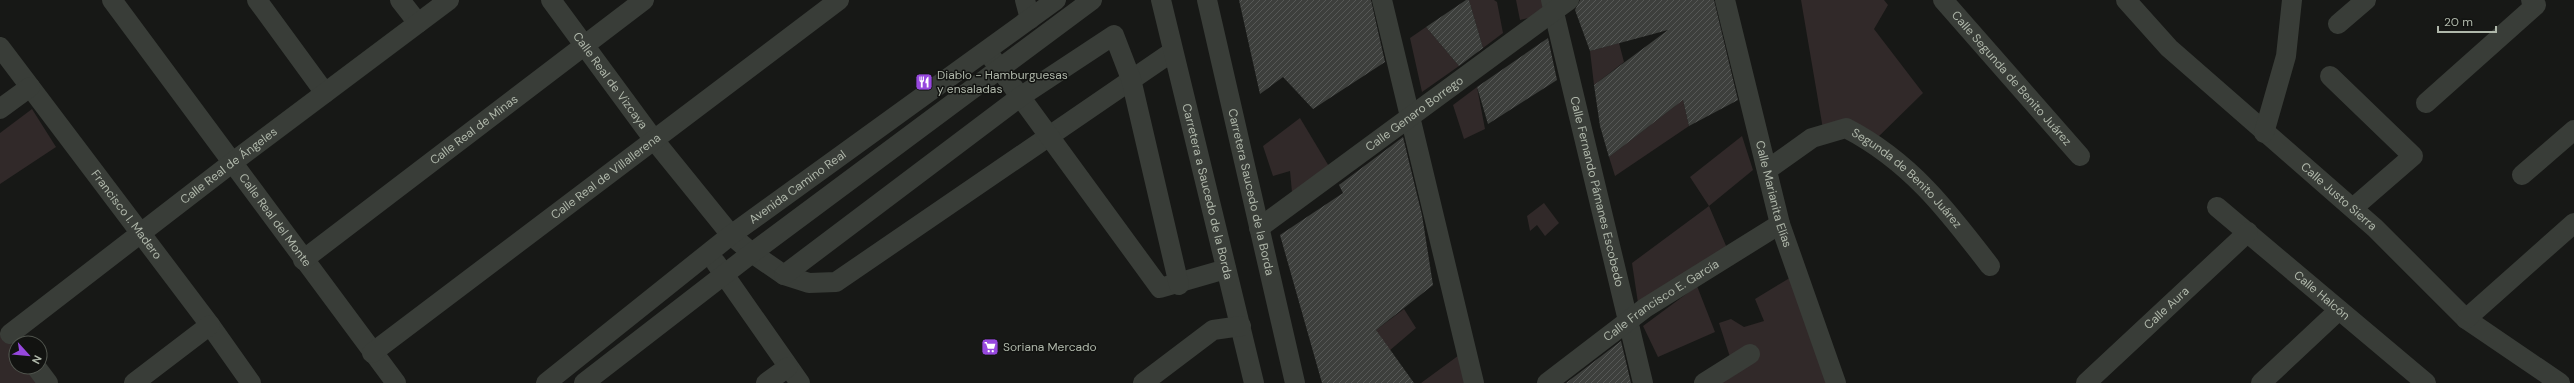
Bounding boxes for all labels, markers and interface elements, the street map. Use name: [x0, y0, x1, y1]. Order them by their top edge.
street label: Calle Segunda de Benito Juárez: [1948, 7, 2075, 149]
scale bar: [2438, 8, 2496, 34]
text: 20 m: [2444, 14, 2473, 30]
street label: Calle Real de Vizcaya: [569, 29, 651, 132]
place label: Diablo - Hamburguesas y ensaladas: [937, 67, 1068, 97]
restaurant icon: Diablo - Hamburguesas y ensaladas: [914, 72, 934, 92]
street label: Calle Genaro Borrego: [1362, 72, 1467, 155]
street label: Calle Real de Minas: [427, 91, 521, 168]
street label: Calle Fernando Pámanes Escobedo: [1566, 95, 1628, 288]
street label: Carretera a Saucedo de la Borda: [1178, 102, 1237, 281]
street label: Carretera Saucedo de la Borda: [1224, 107, 1278, 277]
street label: Calle Real de Ángeles: [177, 124, 280, 208]
street label: Segunda de Benito Juárez: [1849, 125, 1965, 232]
street label: Calle Real de Villallerena: [548, 130, 664, 223]
street label: Calle Marianita Elías: [1752, 139, 1796, 250]
street label: Avenida Camino Real: [746, 146, 849, 227]
street label: Calle Justo Sierra: [2297, 159, 2380, 234]
street label: Francisco I. Madero: [88, 167, 166, 262]
street label: Calle Real del Monte: [235, 170, 315, 270]
street label: Calle Francisco E. García: [1600, 256, 1722, 345]
street label: Calle Halcón: [2290, 267, 2353, 324]
street label: Calle Aura: [2140, 283, 2192, 333]
north arrow: [8, 335, 48, 375]
supermarket icon: Soriana Mercado: [980, 337, 1000, 357]
place label: Soriana Mercado: [1003, 339, 1097, 355]
text: N: [29, 353, 45, 366]

